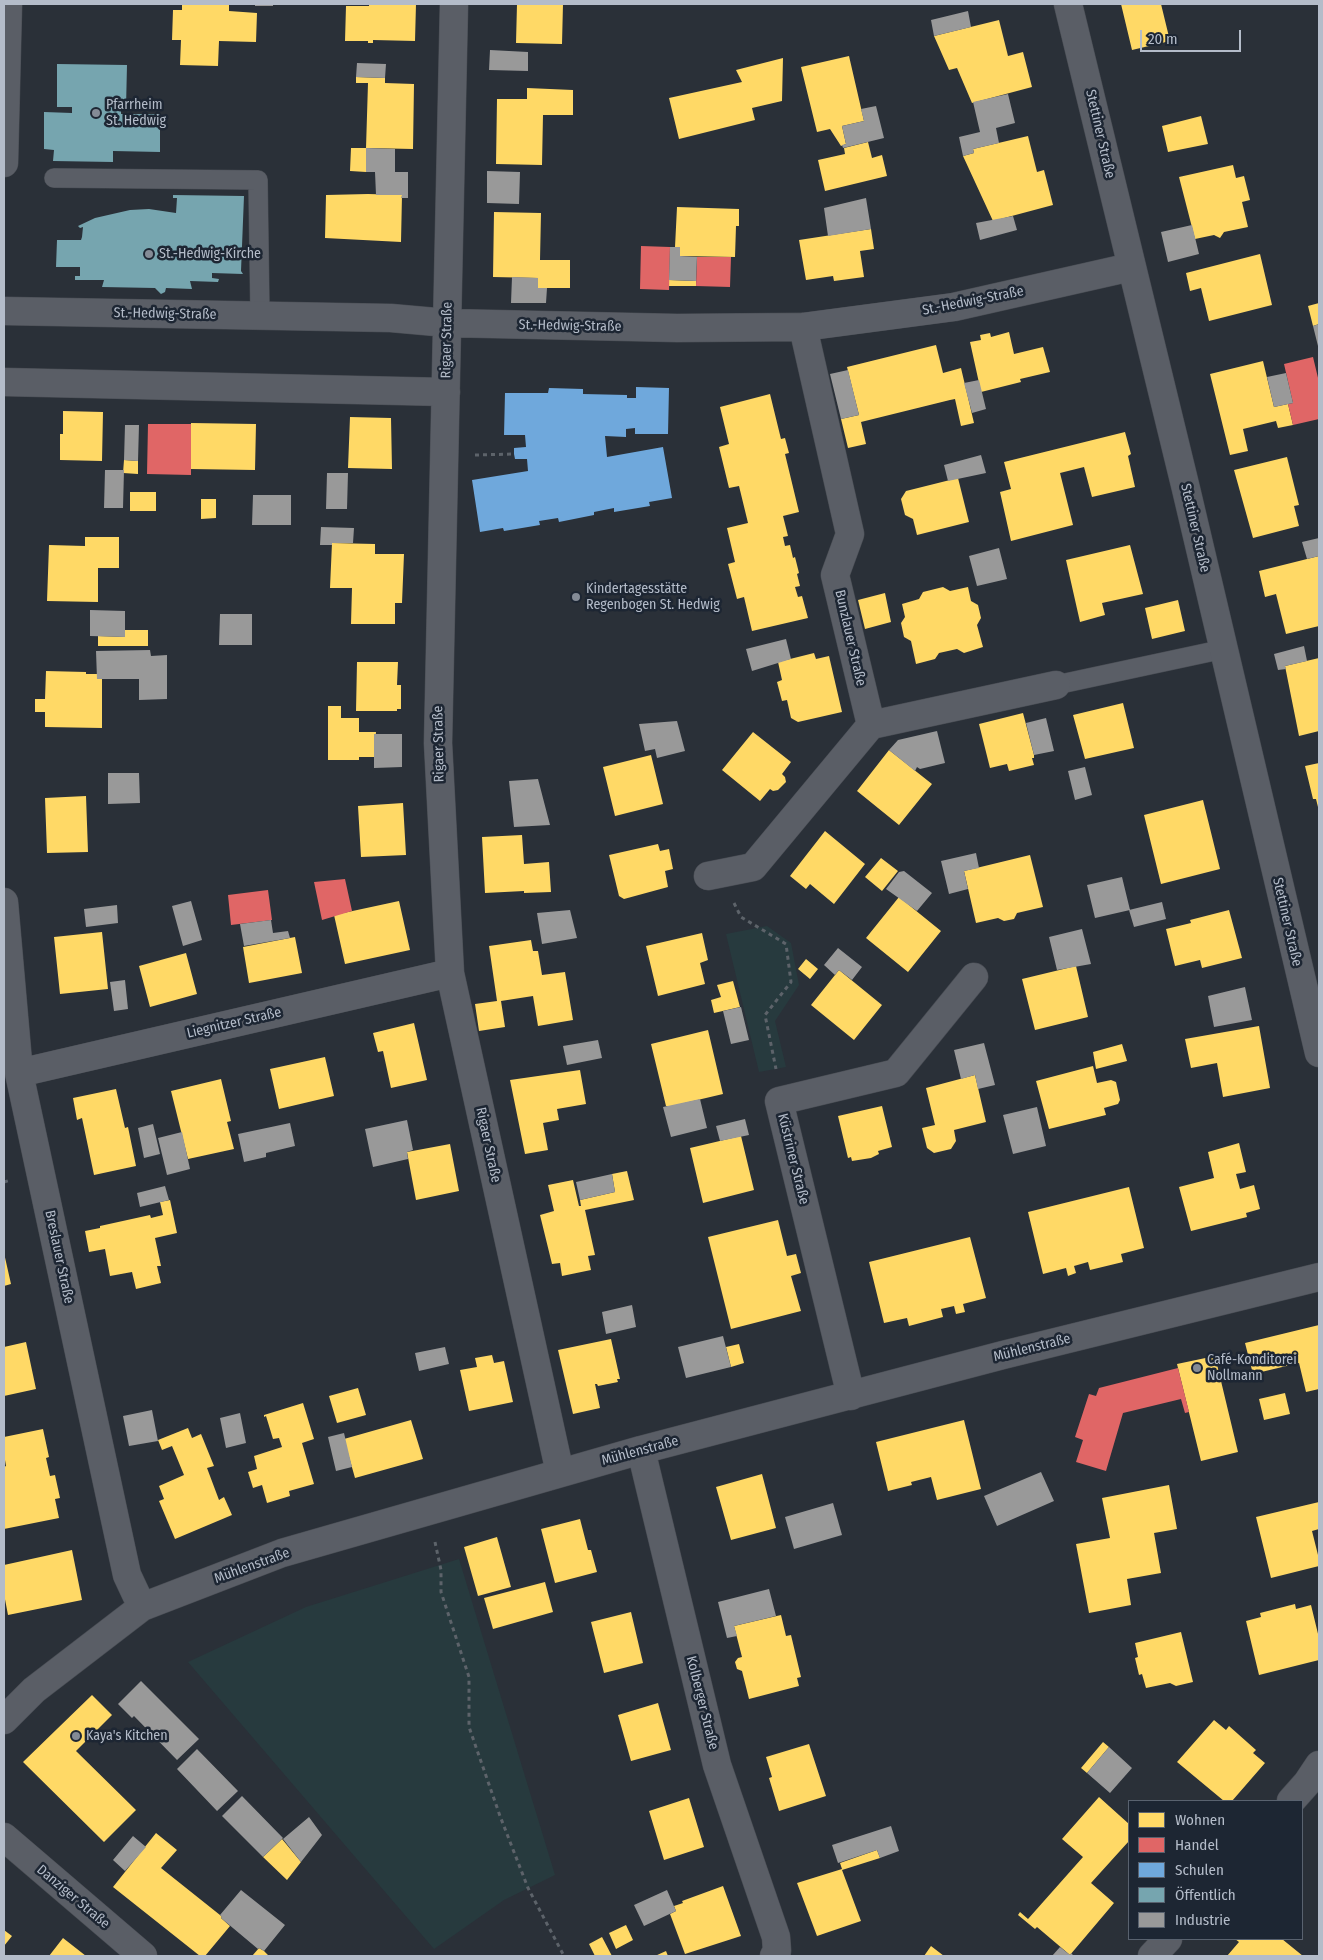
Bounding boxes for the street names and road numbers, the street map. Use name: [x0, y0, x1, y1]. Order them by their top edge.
street label: Stettiner Straße: [1082, 88, 1118, 180]
street label: St.-Hedwig-Straße: [921, 283, 1025, 319]
street label: Rigaer Straße: [438, 302, 456, 378]
street label: St.-Hedwig-Straße: [113, 305, 217, 323]
street label: St.-Hedwig-Straße: [518, 317, 622, 335]
street label: Stettiner Straße: [1177, 482, 1213, 574]
street label: Bunzlauer Straße: [831, 588, 869, 688]
street label: Rigaer Straße: [430, 706, 448, 782]
street label: Stettiner Straße: [1269, 876, 1305, 968]
street label: Liegnitzer Straße: [185, 1004, 283, 1042]
street label: Rigaer Straße: [472, 1106, 504, 1184]
street label: Küstriner Straße: [774, 1112, 812, 1206]
street label: Breslauer Straße: [41, 1209, 77, 1305]
street label: Mühlenstraße: [992, 1330, 1072, 1366]
street label: Mühlenstraße: [600, 1433, 680, 1469]
street label: Mühlenstraße: [212, 1545, 292, 1587]
street label: Kolberger Straße: [682, 1654, 722, 1752]
street label: Danziger Straße: [33, 1862, 113, 1932]

